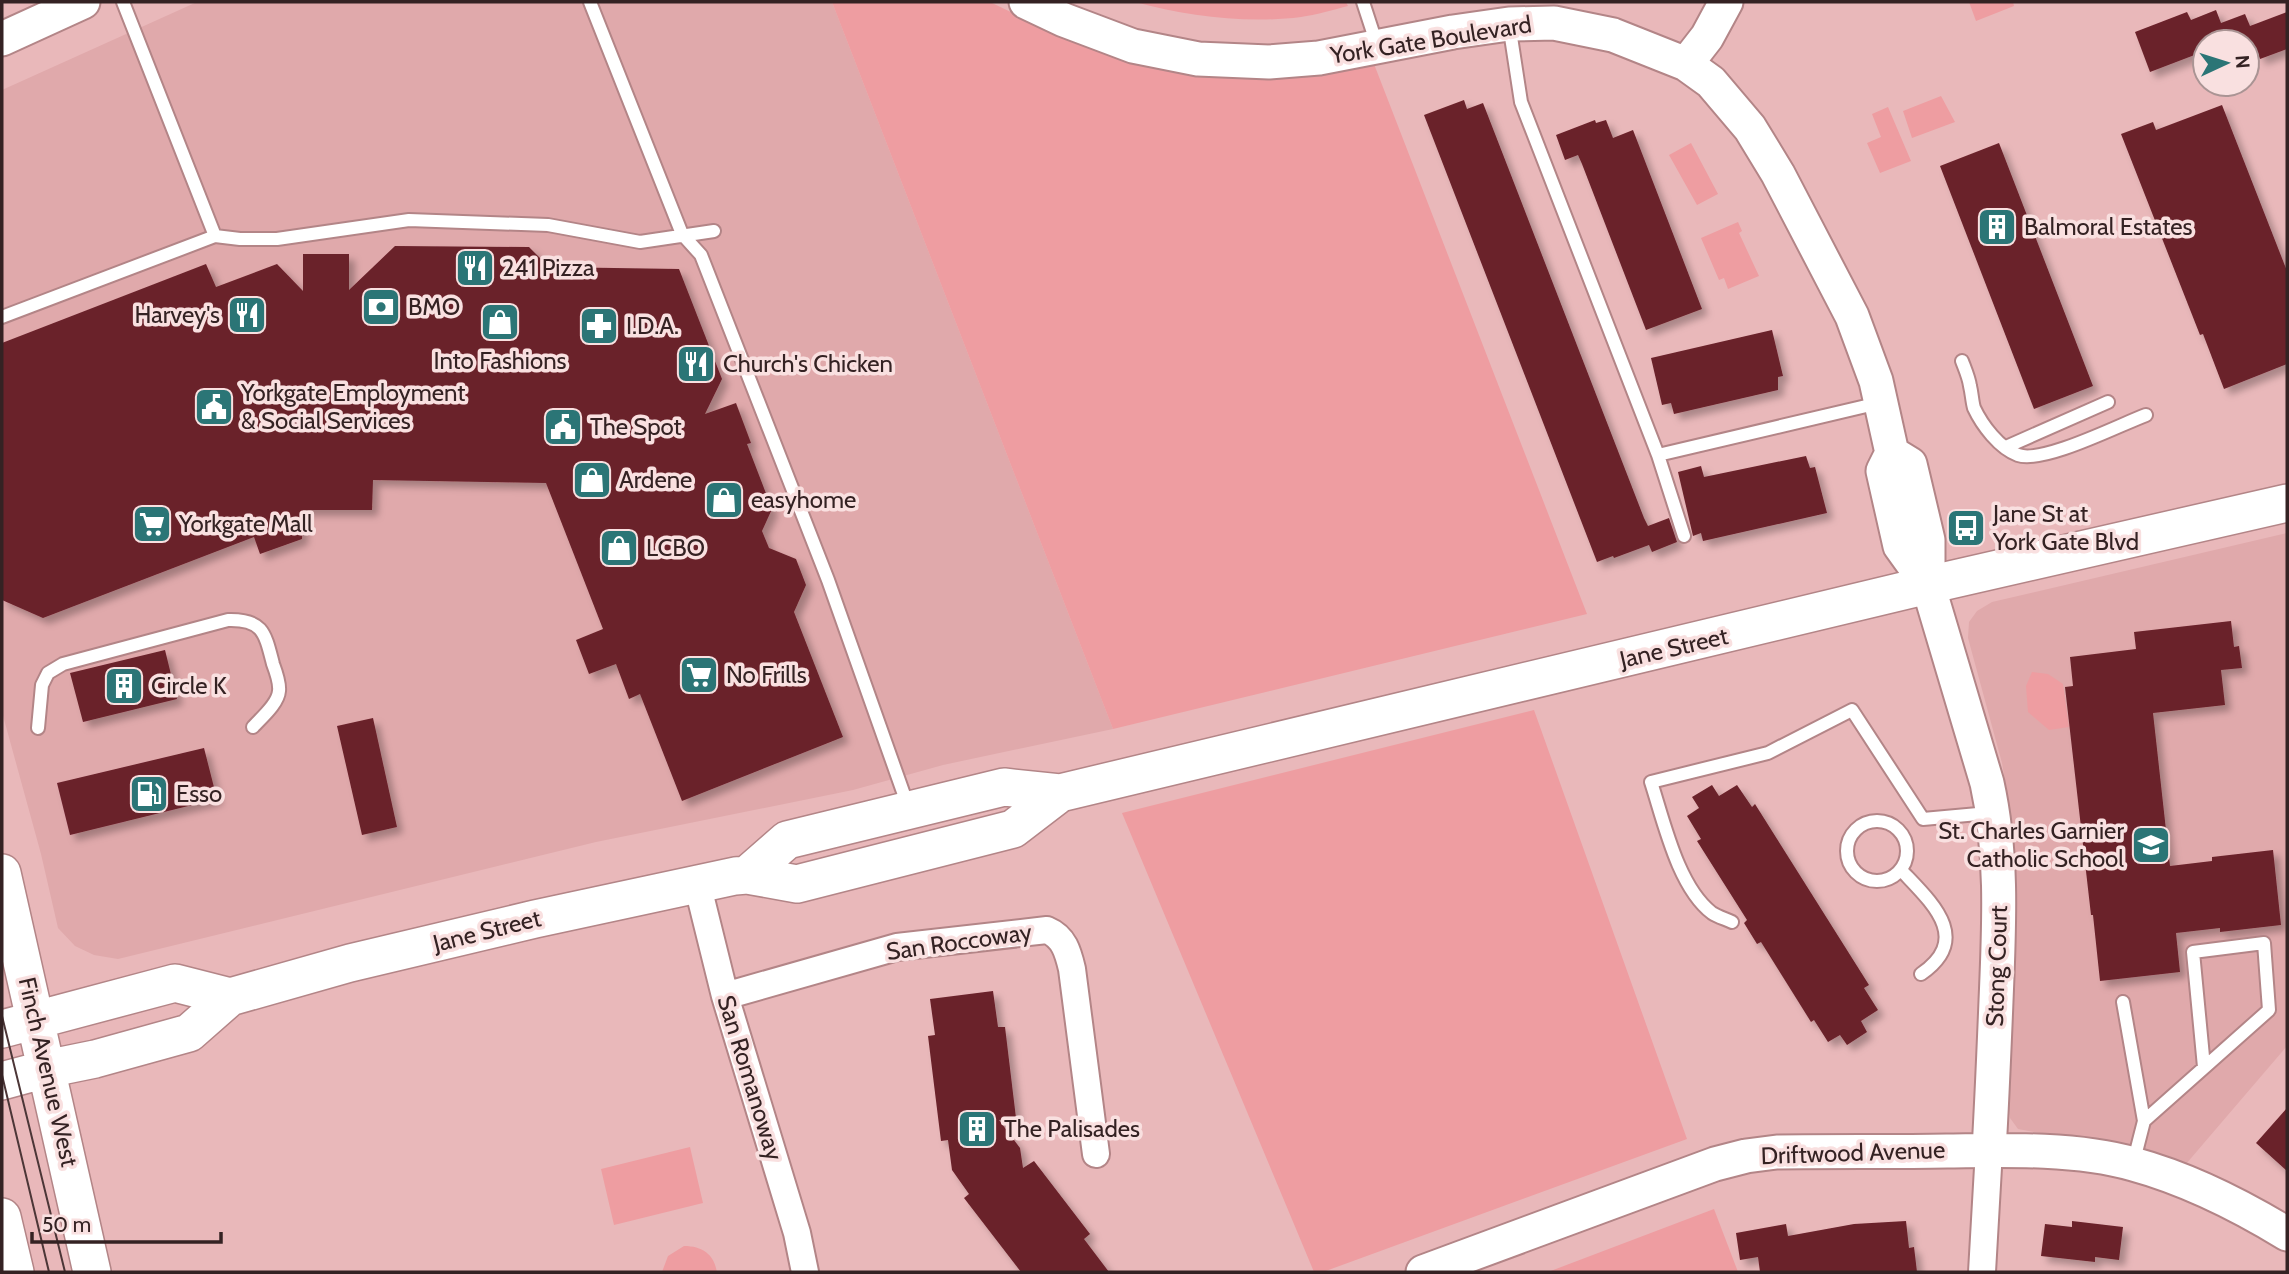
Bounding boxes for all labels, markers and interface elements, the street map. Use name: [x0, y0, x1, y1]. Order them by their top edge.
street label: York Gate Boulevard: [1327, 9, 1534, 70]
north arrow: [2191, 28, 2261, 98]
text: N: [2231, 54, 2254, 69]
building icon: Balmoral Estates: [1976, 206, 2018, 248]
place label: Balmoral Estates: [2024, 212, 2193, 241]
restaurant icon: 241 Pizza: [454, 247, 496, 289]
place label: 241 Pizza: [502, 253, 595, 282]
bank icon: BMO: [360, 286, 402, 328]
place label: BMO: [408, 292, 460, 321]
restaurant icon: Harvey's: [226, 294, 268, 336]
place label: Harvey's: [135, 300, 220, 329]
shop icon: Into Fashions: [479, 301, 521, 343]
pharmacy icon: I.D.A.: [578, 305, 620, 347]
place label: I.D.A.: [626, 311, 679, 340]
restaurant icon: Church's Chicken: [675, 343, 717, 385]
place label: Into Fashions: [433, 346, 567, 375]
place label: Church's Chicken: [723, 349, 893, 378]
place label: Yorkgate Employment & Social Services: [240, 378, 465, 435]
public building icon: Yorkgate Employment & Social Services: [193, 386, 235, 428]
public building icon: The Spot: [542, 406, 584, 448]
place label: The Spot: [590, 412, 682, 441]
shop icon: Ardene: [571, 459, 613, 501]
place label: Ardene: [619, 465, 692, 494]
shop icon: easyhome: [703, 479, 745, 521]
place label: easyhome: [751, 485, 856, 514]
place label: Jane St at York Gate Blvd: [1992, 499, 2139, 556]
supermarket icon: Yorkgate Mall: [131, 503, 173, 545]
bus stop icon: Jane St at York Gate Blvd: [1945, 507, 1987, 549]
place label: Yorkgate Mall: [178, 509, 313, 538]
shop icon: LCBO: [598, 527, 640, 569]
place label: LCBO: [646, 533, 705, 562]
street label: Jane Street: [1616, 621, 1731, 674]
supermarket icon: No Frills: [678, 654, 720, 696]
place label: No Frills: [726, 660, 807, 689]
building icon: Circle K: [103, 665, 145, 707]
place label: Circle K: [151, 671, 227, 700]
fuel station icon: Esso: [128, 773, 170, 815]
place label: Esso: [176, 779, 222, 808]
place label: St. Charles Garnier Catholic School: [1938, 816, 2124, 873]
school or university icon: St. Charles Garnier Catholic School: [2130, 824, 2172, 866]
street label: Jane Street: [429, 903, 544, 958]
street label: Stong Court: [1980, 905, 2013, 1027]
street label: San Roccoway: [884, 917, 1034, 966]
street label: Finch Avenue West: [13, 974, 84, 1170]
street label: San Romanoway: [712, 992, 789, 1164]
building icon: The Palisades: [956, 1108, 998, 1150]
place label: The Palisades: [1004, 1114, 1140, 1143]
street label: Driftwood Avenue: [1760, 1135, 1946, 1170]
scale bar: [32, 1200, 220, 1244]
text: 50 m: [42, 1212, 91, 1237]

